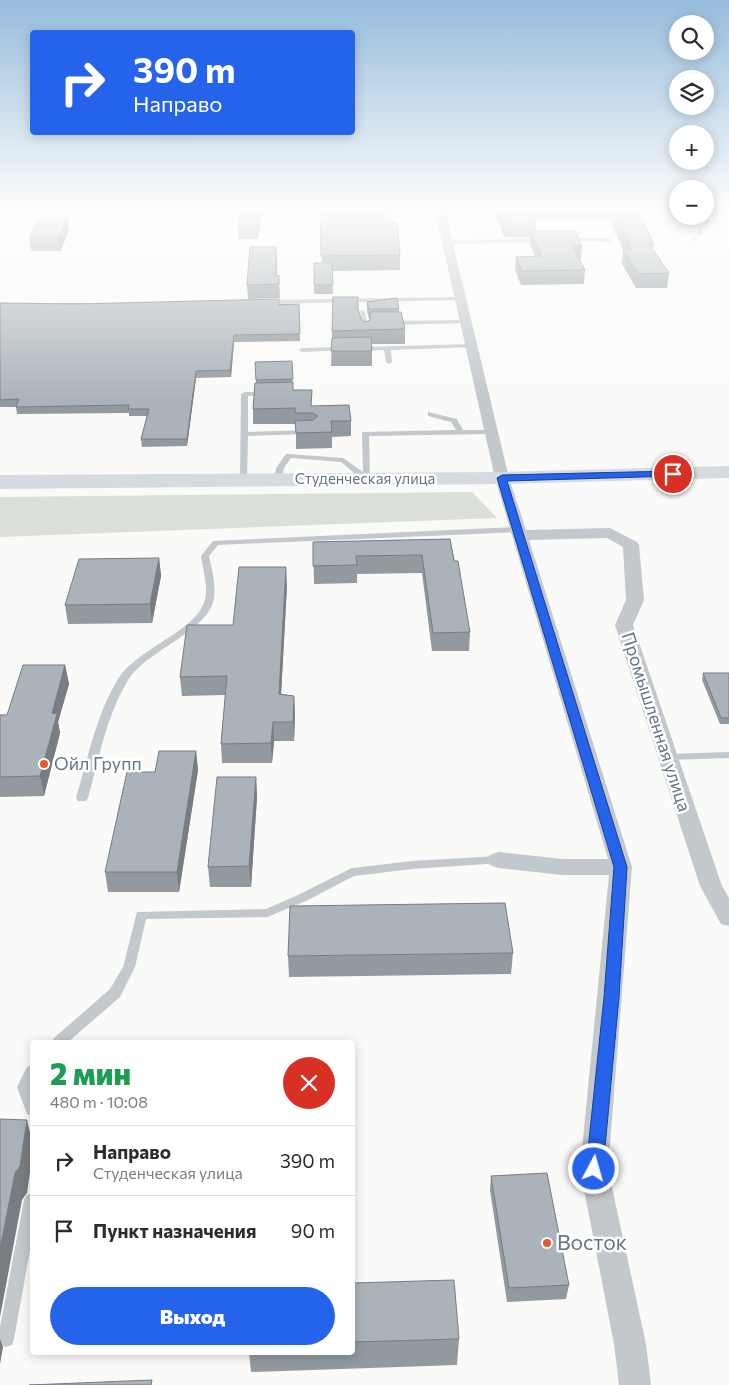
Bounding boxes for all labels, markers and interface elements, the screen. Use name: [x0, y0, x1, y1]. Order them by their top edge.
map controls: [669, 15, 714, 225]
button: search: [669, 15, 714, 60]
text: 390 m: [133, 47, 235, 90]
icon: right: [50, 50, 115, 115]
button: layers: [669, 70, 714, 115]
text: Направо: [133, 90, 223, 117]
button: +: [669, 125, 714, 170]
button: −: [669, 180, 714, 225]
pin: [652, 453, 694, 495]
icon: arrive: [659, 460, 687, 488]
street label: Студенческая улица: [295, 469, 435, 487]
street label: Промышленная улица: [618, 629, 696, 814]
place label: Ойл Групп: [54, 752, 142, 774]
marker: Ойл Групп: [38, 758, 50, 770]
text: 2 мин: [50, 1054, 131, 1091]
button: close: [283, 1057, 335, 1109]
text: 480 m · 10:08: [50, 1092, 148, 1111]
text: Направо: [93, 1140, 171, 1163]
position arrow: [567, 1142, 619, 1194]
icon: right: [50, 1147, 78, 1175]
text: 390 m: [280, 1149, 335, 1172]
text: Студенческая улица: [93, 1163, 243, 1182]
icon: arrive: [50, 1217, 78, 1245]
text: Пункт назначения: [93, 1219, 256, 1242]
text: 90 m: [291, 1219, 335, 1242]
place label: Восток: [557, 1229, 627, 1254]
marker: Восток: [541, 1237, 553, 1249]
button: Выход: [50, 1287, 335, 1345]

